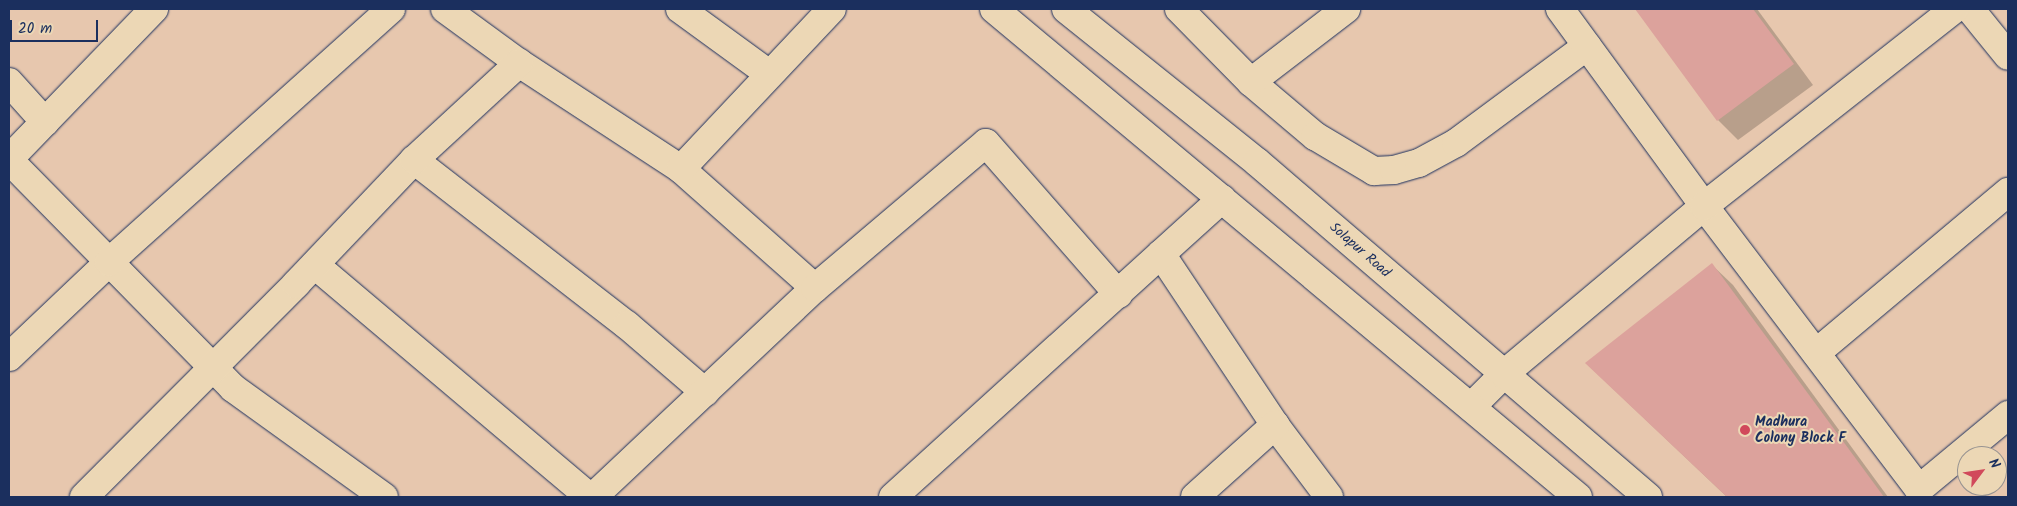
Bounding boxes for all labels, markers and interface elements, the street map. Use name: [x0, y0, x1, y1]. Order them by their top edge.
scale bar: [12, 10, 100, 42]
text: 20 m: [18, 17, 52, 41]
street label: Solapur Road: [1326, 219, 1394, 281]
place label: Madhura Colony Block F: [1755, 414, 1846, 447]
marker: Madhura Colony Block F: [1739, 424, 1751, 436]
north arrow: [1957, 446, 2007, 496]
text: N: [1982, 454, 2006, 473]

